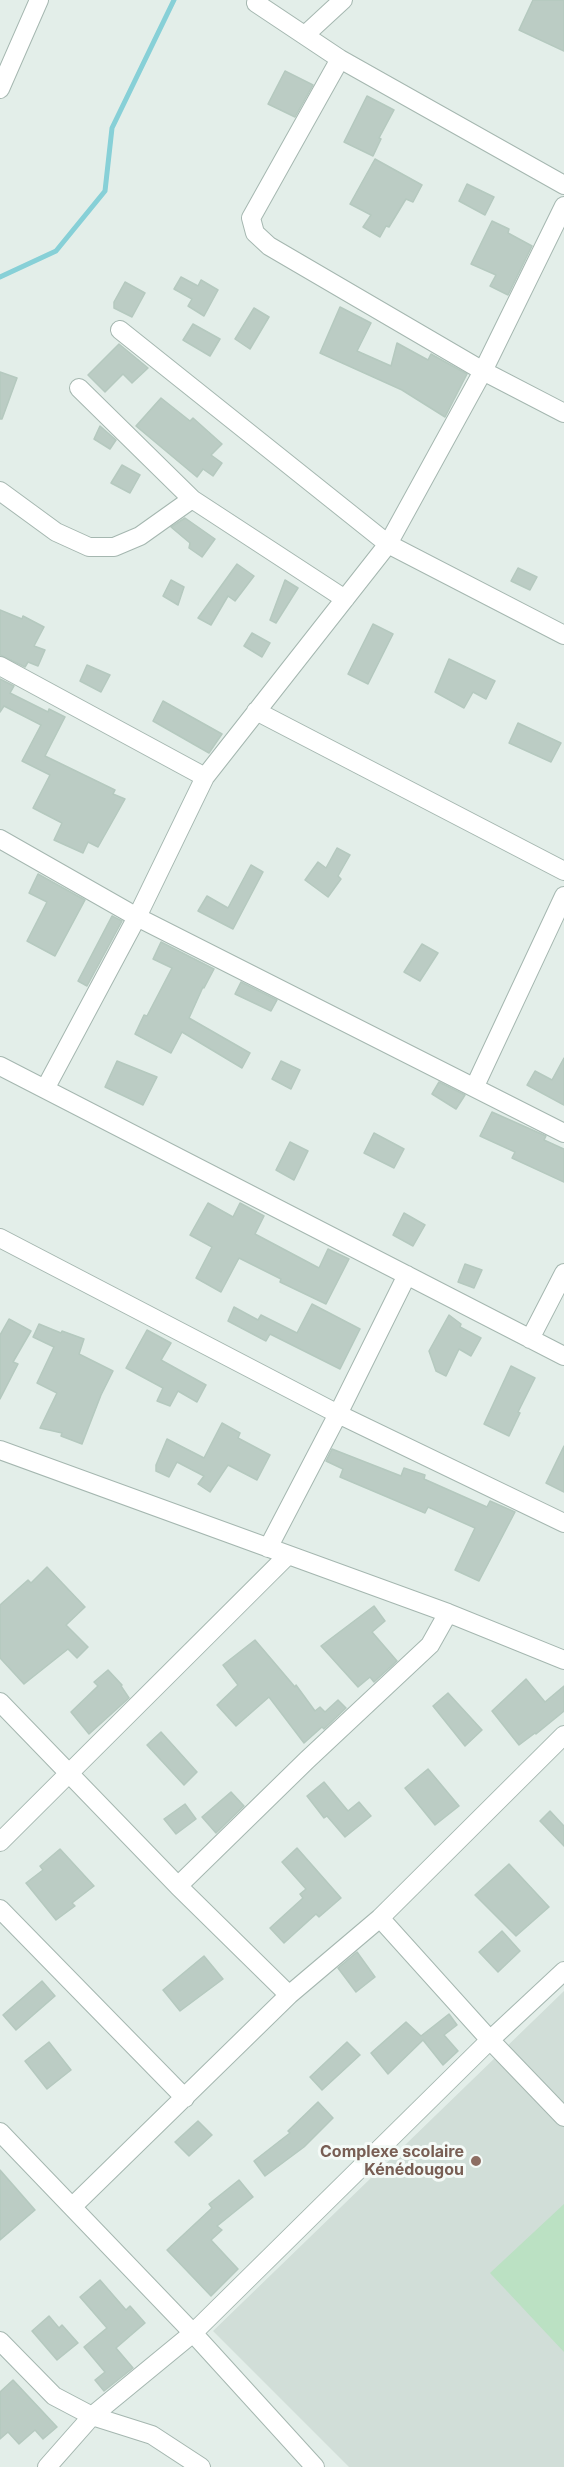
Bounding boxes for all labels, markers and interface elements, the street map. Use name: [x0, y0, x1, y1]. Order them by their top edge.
place label: Complexe scolaire Kénédougou: [320, 2142, 464, 2180]
marker: Complexe scolaire Kénédougou: [469, 2154, 483, 2168]

